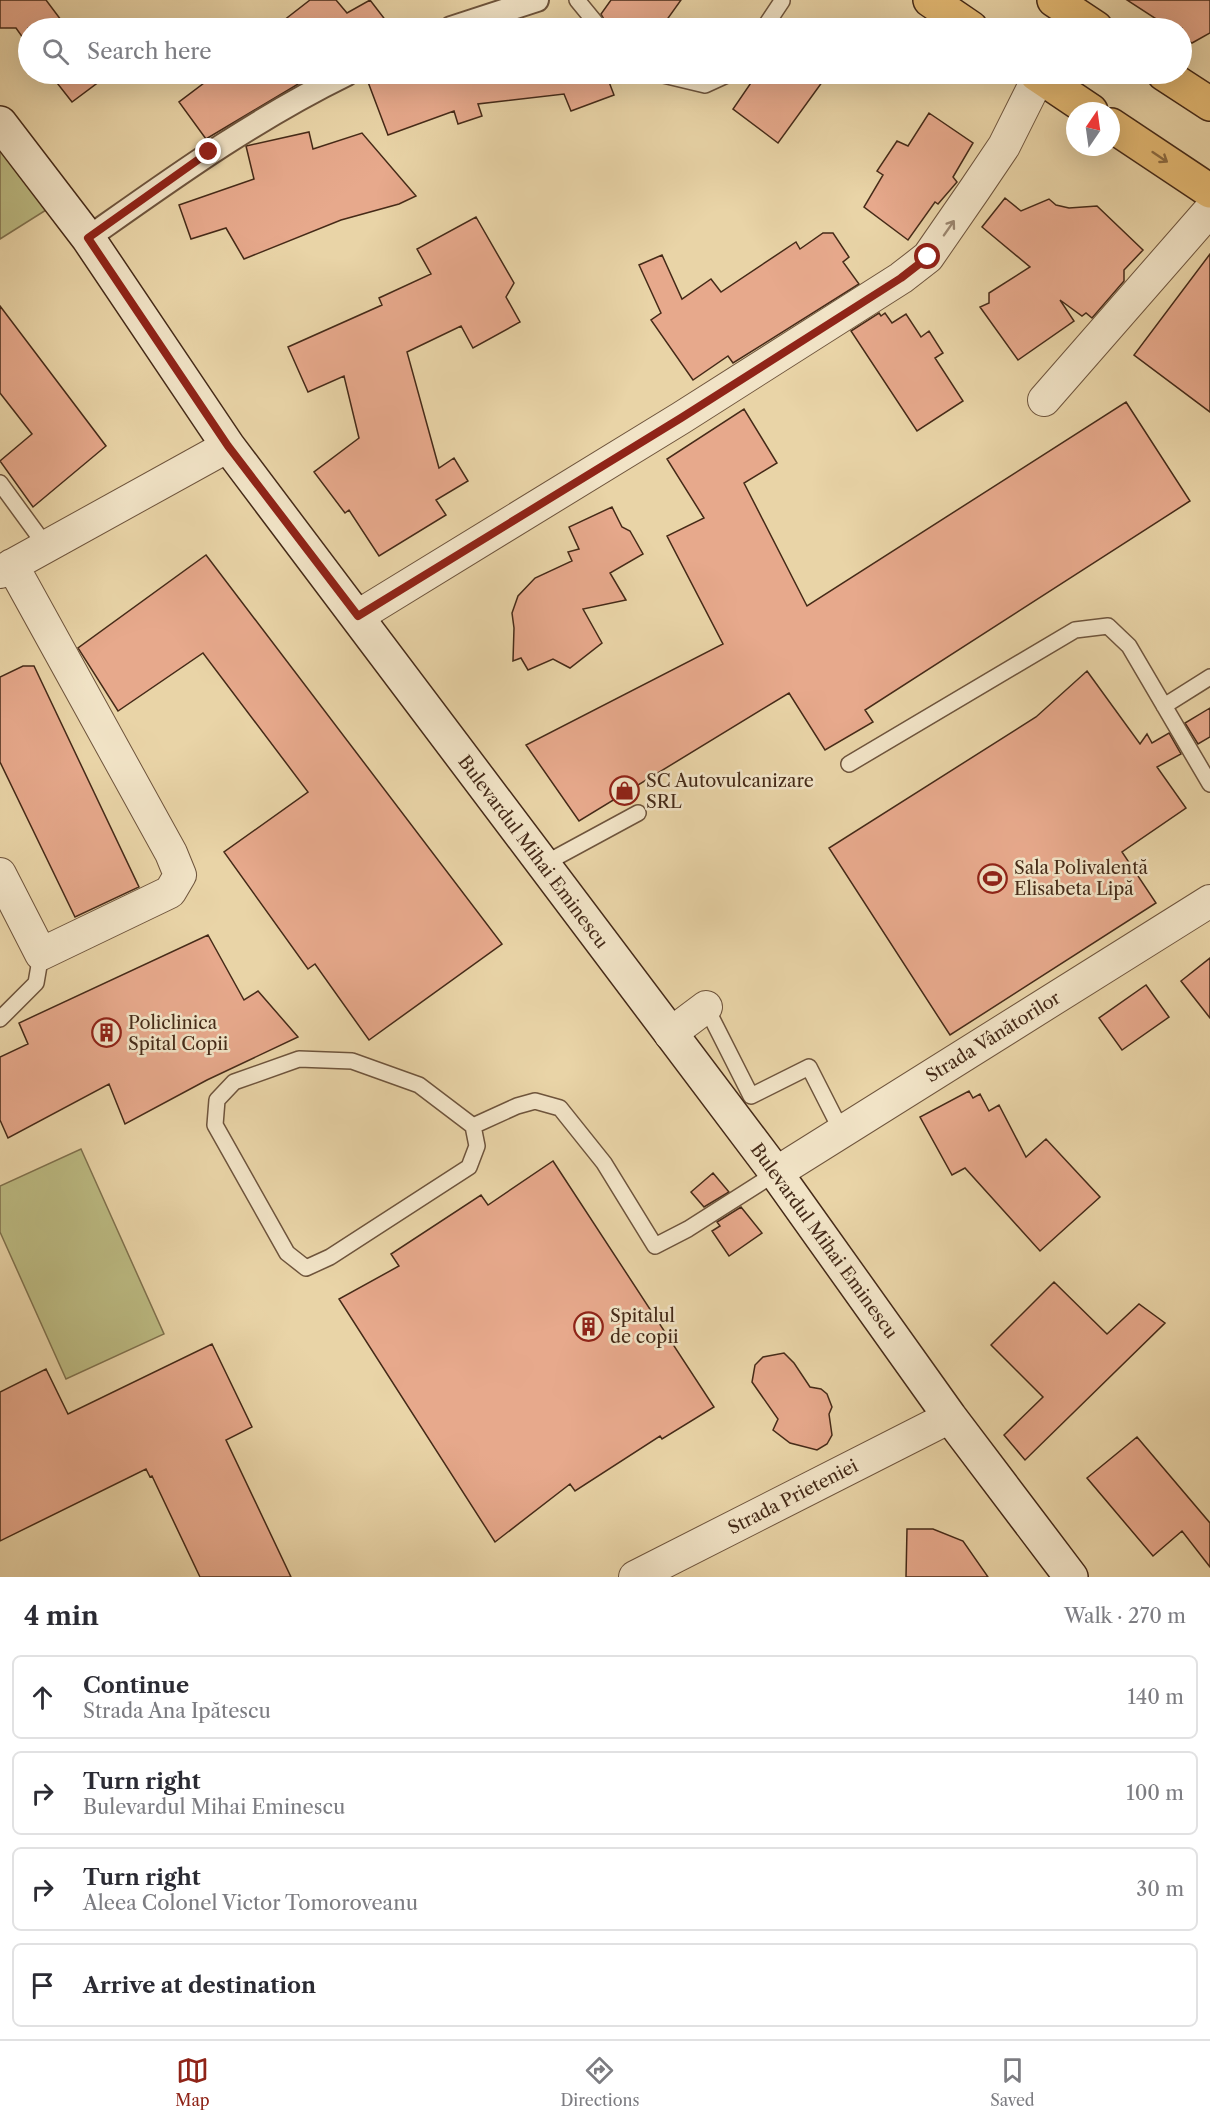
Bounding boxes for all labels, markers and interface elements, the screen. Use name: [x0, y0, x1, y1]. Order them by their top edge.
search box: [18, 18, 1192, 84]
icon: search: [39, 35, 72, 68]
text: Search here: [87, 38, 212, 65]
north arrow: [1066, 102, 1120, 156]
route end: [195, 138, 221, 164]
one-way arrow: [1151, 151, 1167, 163]
one-way arrow: [943, 220, 955, 236]
route start: [914, 243, 940, 269]
street label: Bulevardul Mihai Eminescu: [453, 751, 613, 953]
place label: SC Autovulcanizare SRL: [646, 770, 814, 813]
shop icon: SC Autovulcanizare SRL: [609, 775, 641, 807]
place label: Sala Polivalentă Elisabeta Lipă: [1014, 857, 1148, 900]
sports icon: Sala Polivalentă Elisabeta Lipă: [977, 862, 1009, 894]
street label: Strada Vânătorilor: [922, 987, 1065, 1087]
place label: Policlinica Spital Copii: [128, 1012, 229, 1055]
building icon: Policlinica Spital Copii: [91, 1017, 123, 1049]
street label: Bulevardul Mihai Eminescu: [746, 1139, 902, 1343]
place label: Spitalul de copii: [610, 1305, 679, 1348]
building icon: Spitalul de copii: [573, 1310, 605, 1342]
street label: Strada Prieteniei: [724, 1455, 862, 1539]
text: 4 min: [24, 1600, 99, 1632]
text: Walk · 270 m: [1064, 1604, 1186, 1628]
text: Continue: [83, 1672, 189, 1699]
icon: ahead: [26, 1681, 59, 1714]
text: 140 m: [1127, 1685, 1184, 1709]
text: Strada Ana Ipătescu: [83, 1699, 271, 1723]
text: Turn right: [83, 1768, 201, 1795]
icon: right: [26, 1777, 59, 1810]
text: 100 m: [1126, 1781, 1184, 1805]
text: Bulevardul Mihai Eminescu: [83, 1795, 345, 1819]
text: Turn right: [83, 1864, 201, 1891]
icon: right: [26, 1873, 59, 1906]
text: 30 m: [1136, 1877, 1184, 1901]
text: Aleea Colonel Victor Tomoroveanu: [83, 1891, 418, 1915]
icon: arrive: [26, 1969, 59, 2002]
text: Arrive at destination: [83, 1972, 316, 1999]
tab: Map: [175, 2054, 210, 2110]
tab: Directions: [560, 2054, 639, 2110]
tab: Saved: [990, 2054, 1035, 2110]

